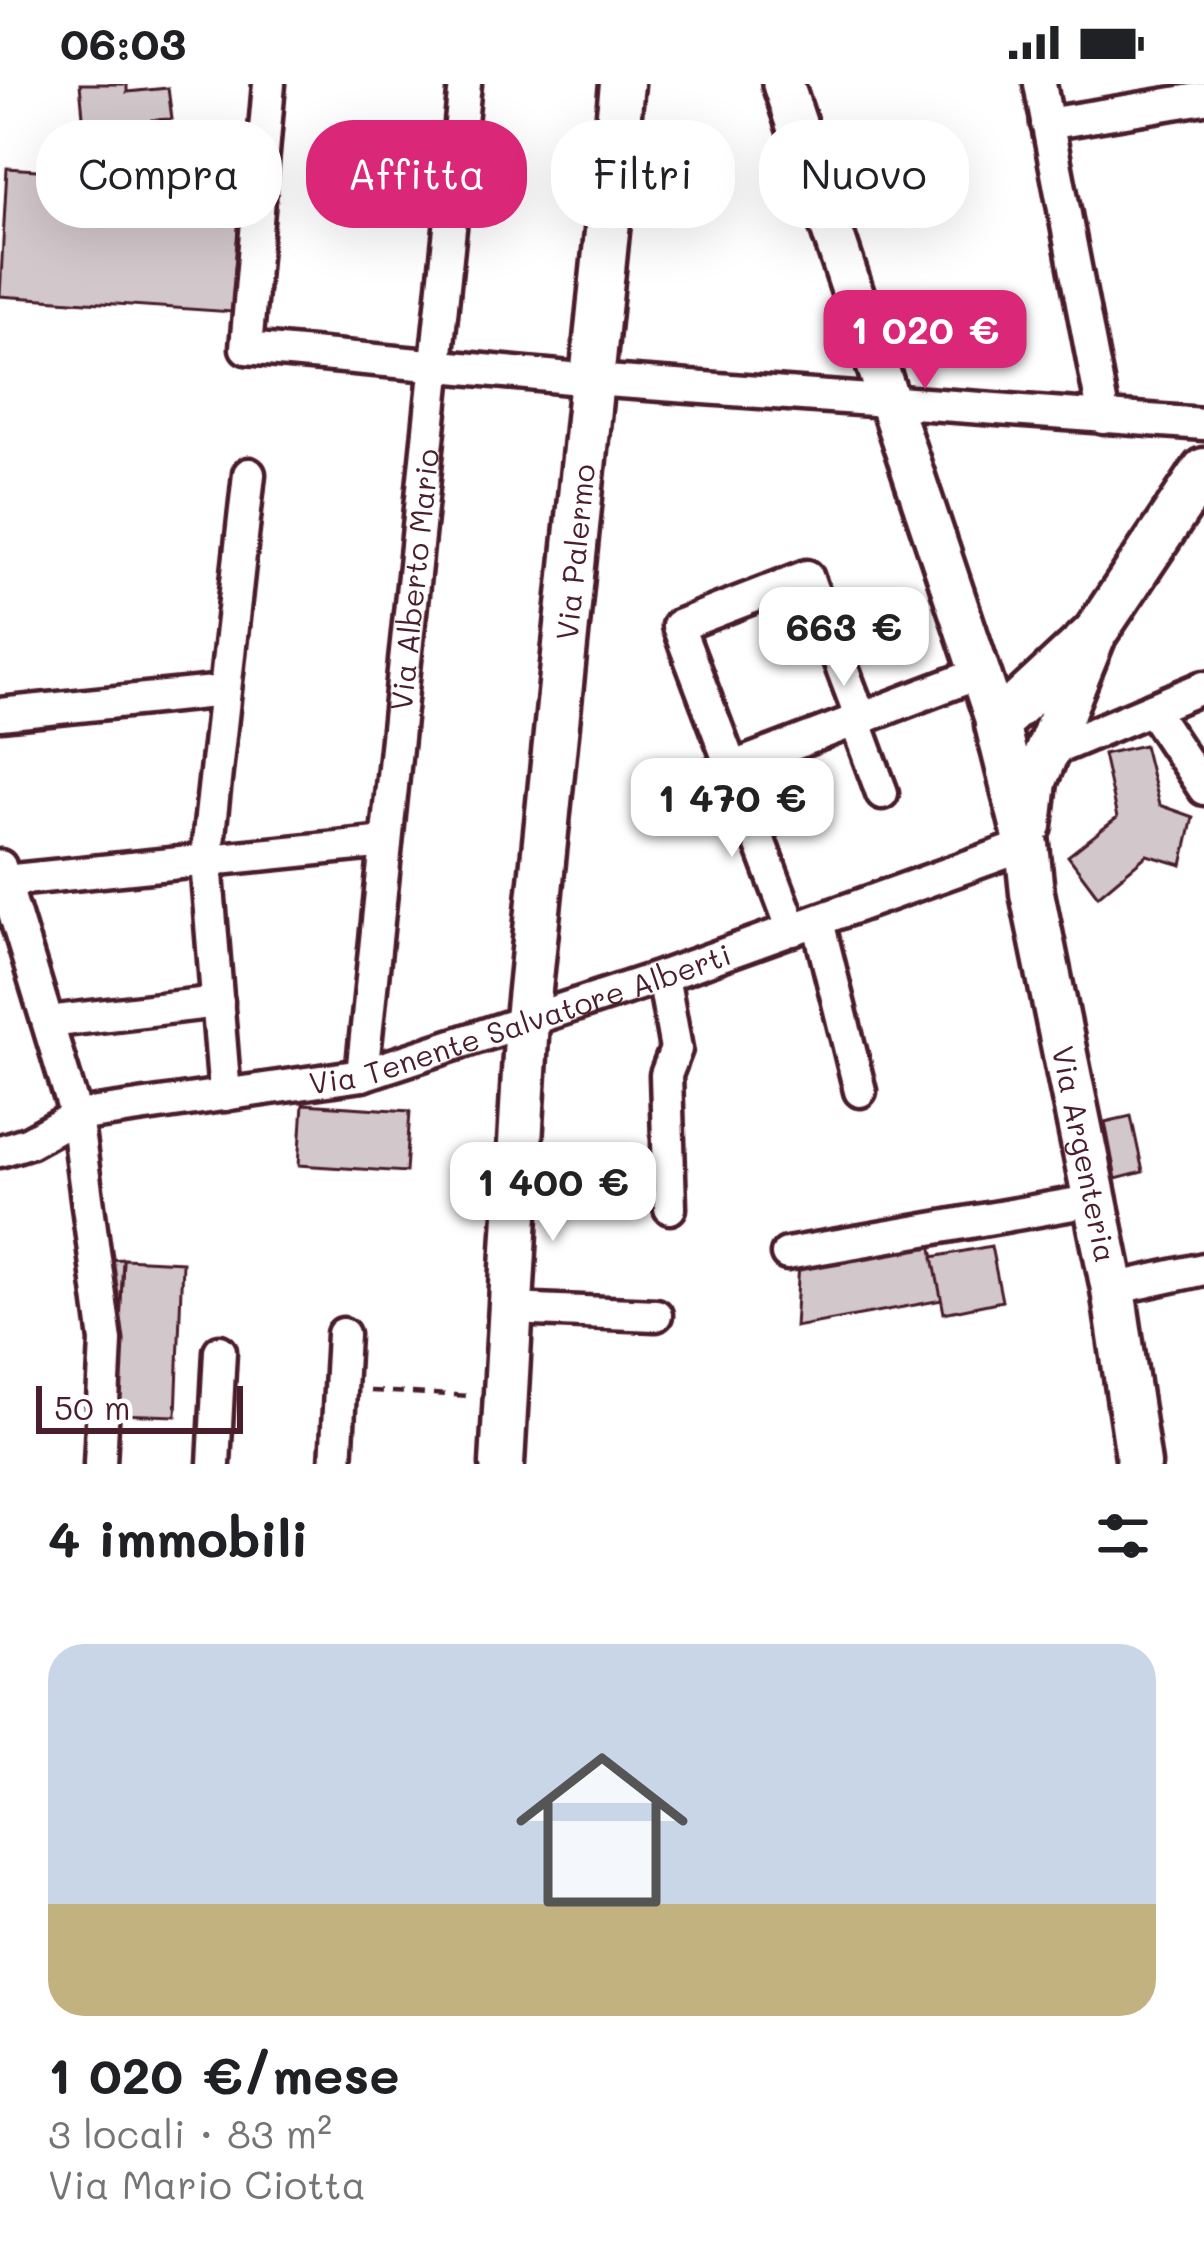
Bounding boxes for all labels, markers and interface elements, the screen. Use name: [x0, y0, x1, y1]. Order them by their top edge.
text: 06:03: [60, 13, 186, 71]
chip: Compra: [36, 120, 282, 228]
chip: Affitta: [306, 120, 527, 228]
chip: Filtri: [551, 120, 735, 228]
chip: Nuovo: [759, 120, 969, 228]
pin: 1 020 €: [814, 290, 1036, 392]
text: 1 020 €: [851, 303, 999, 354]
street label: Via Alberto Mario: [380, 447, 447, 713]
street label: Via Palermo: [546, 462, 603, 642]
pin: 663 €: [760, 587, 928, 689]
text: 663 €: [786, 600, 902, 651]
pin: 1 470 €: [621, 758, 843, 860]
text: 1 470 €: [658, 771, 806, 822]
street label: Via Tenente Salvatore Alberti: [306, 933, 736, 1102]
street label: Via Argenteria: [1044, 1042, 1127, 1266]
pin: 1 400 €: [442, 1142, 664, 1244]
text: 1 400 €: [477, 1155, 629, 1206]
scale bar: [36, 1380, 243, 1433]
text: 50 m: [54, 1385, 130, 1428]
text: 4 immobili: [48, 1503, 309, 1570]
icon: filters: [1090, 1503, 1156, 1569]
icon: home: [494, 1722, 710, 1938]
text: 1 020 €/mese: [48, 2040, 400, 2107]
text: 3 locali · 83 m²: [48, 2107, 332, 2158]
text: Via Mario Ciotta: [48, 2158, 366, 2209]

